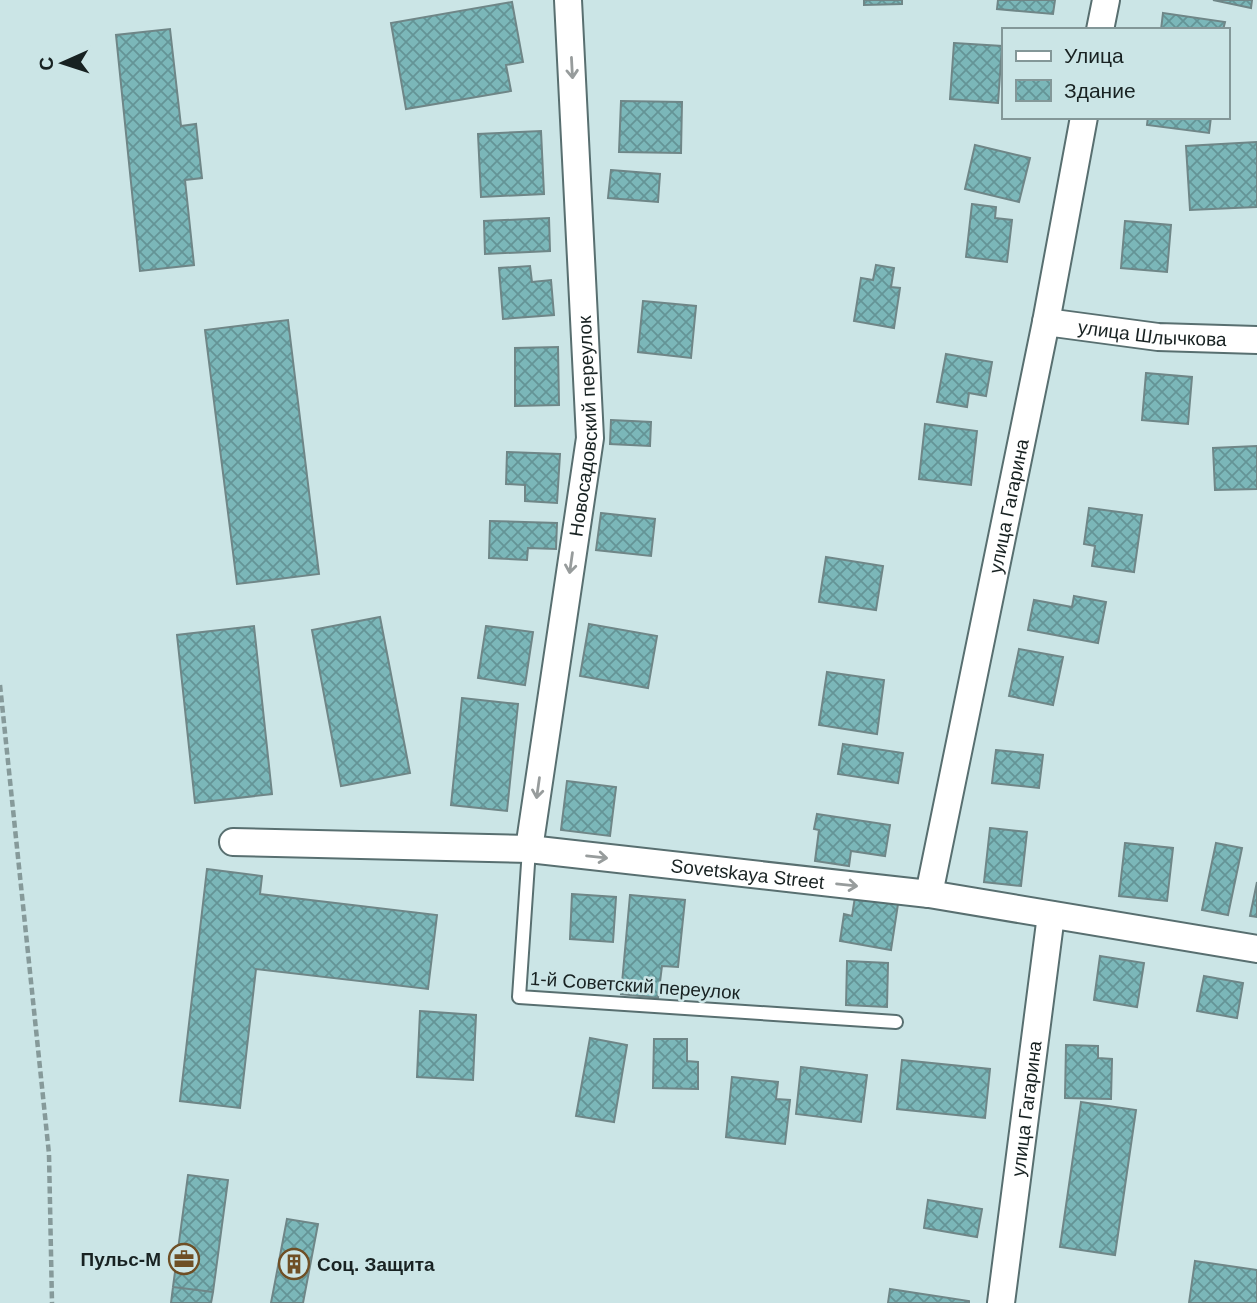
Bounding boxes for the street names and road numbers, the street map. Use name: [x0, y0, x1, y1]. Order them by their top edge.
street label: Новосадовский переулок: [566, 314, 601, 538]
street label: улица Шлычкова: [1077, 316, 1227, 350]
street label: улица Гагарина: [985, 437, 1033, 575]
street label: Sovetskaya Street: [670, 855, 826, 893]
street label: 1-й Советский переулок: [529, 968, 741, 1003]
street label: улица Гагарина: [1007, 1039, 1046, 1178]

